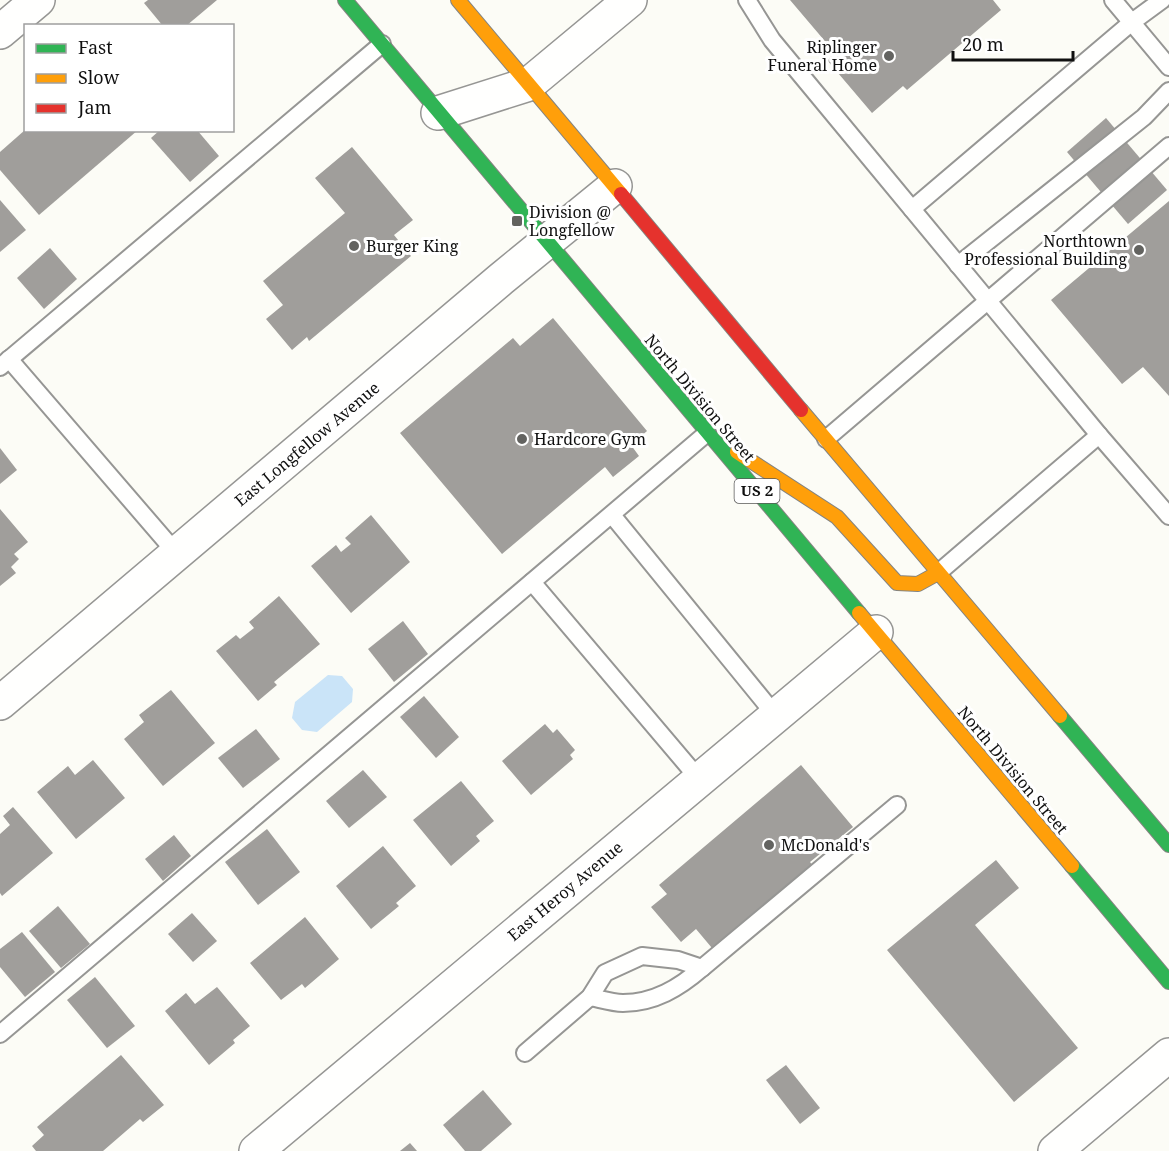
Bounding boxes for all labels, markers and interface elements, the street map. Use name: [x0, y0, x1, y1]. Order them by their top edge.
legend: [24, 24, 234, 132]
scale bar: [953, 24, 1073, 62]
text: 20 m: [962, 32, 1004, 56]
text: Fast: [78, 35, 113, 59]
place label: Riplinger Funeral Home: [768, 36, 877, 76]
marker: Riplinger Funeral Home: [882, 49, 896, 63]
text: Slow: [78, 65, 120, 89]
text: Jam: [77, 95, 112, 119]
place label: Division @ Longfellow: [529, 201, 615, 241]
marker: Division @ Longfellow: [510, 214, 524, 228]
place label: Northtown Professional Building: [964, 230, 1127, 270]
place label: Burger King: [366, 235, 459, 257]
marker: Burger King: [347, 239, 361, 253]
marker: Northtown Professional Building: [1132, 243, 1146, 257]
street label: North Division Street: [640, 329, 760, 467]
street label: East Longfellow Avenue: [230, 377, 384, 511]
place label: Hardcore Gym: [534, 428, 646, 450]
marker: Hardcore Gym: [515, 432, 529, 446]
road number: US 2: [734, 479, 780, 503]
street label: North Division Street: [953, 701, 1073, 839]
place label: McDonald's: [781, 834, 870, 856]
street label: East Heroy Avenue: [503, 836, 627, 946]
marker: McDonald's: [762, 838, 776, 852]

